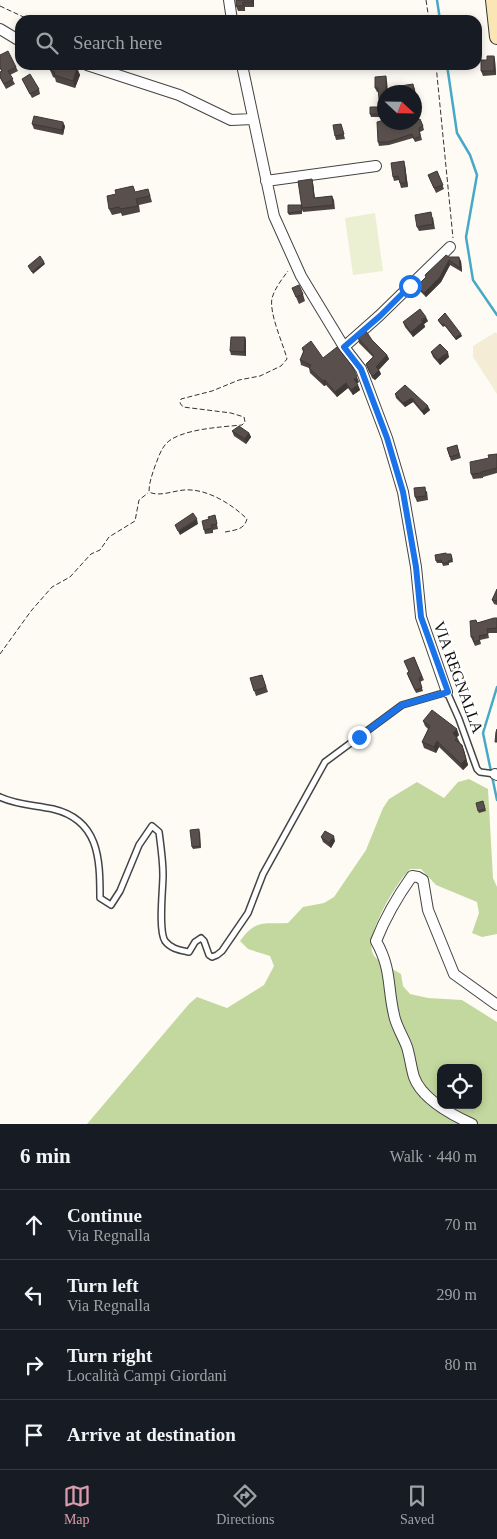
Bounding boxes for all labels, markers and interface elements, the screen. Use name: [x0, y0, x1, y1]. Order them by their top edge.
search box: [15, 15, 482, 70]
icon: search: [33, 29, 61, 57]
text: Search here: [73, 32, 162, 53]
north arrow: [377, 85, 422, 130]
route start: [399, 275, 422, 298]
street label: VIA REGNALLA: [430, 619, 487, 736]
route end: [348, 726, 371, 749]
map controls: [437, 1064, 482, 1109]
button: locate: [437, 1064, 482, 1109]
text: 6 min: [20, 1144, 71, 1168]
text: Walk · 440 m: [390, 1148, 477, 1165]
text: Continue: [67, 1205, 142, 1226]
icon: ahead: [20, 1211, 48, 1239]
text: 70 m: [445, 1216, 477, 1233]
text: Via Regnalla: [67, 1227, 150, 1244]
text: Turn left: [67, 1275, 139, 1296]
icon: left: [20, 1281, 48, 1309]
text: 290 m: [437, 1286, 477, 1303]
text: Via Regnalla: [67, 1297, 150, 1314]
text: Turn right: [67, 1345, 152, 1366]
icon: right: [20, 1351, 48, 1379]
text: 80 m: [445, 1356, 477, 1373]
text: Località Campi Giordani: [67, 1367, 227, 1384]
icon: arrive: [20, 1421, 48, 1449]
text: Arrive at destination: [67, 1424, 236, 1445]
tab: Map: [63, 1482, 91, 1528]
tab: Directions: [216, 1482, 275, 1528]
tab: Saved: [400, 1482, 434, 1528]

